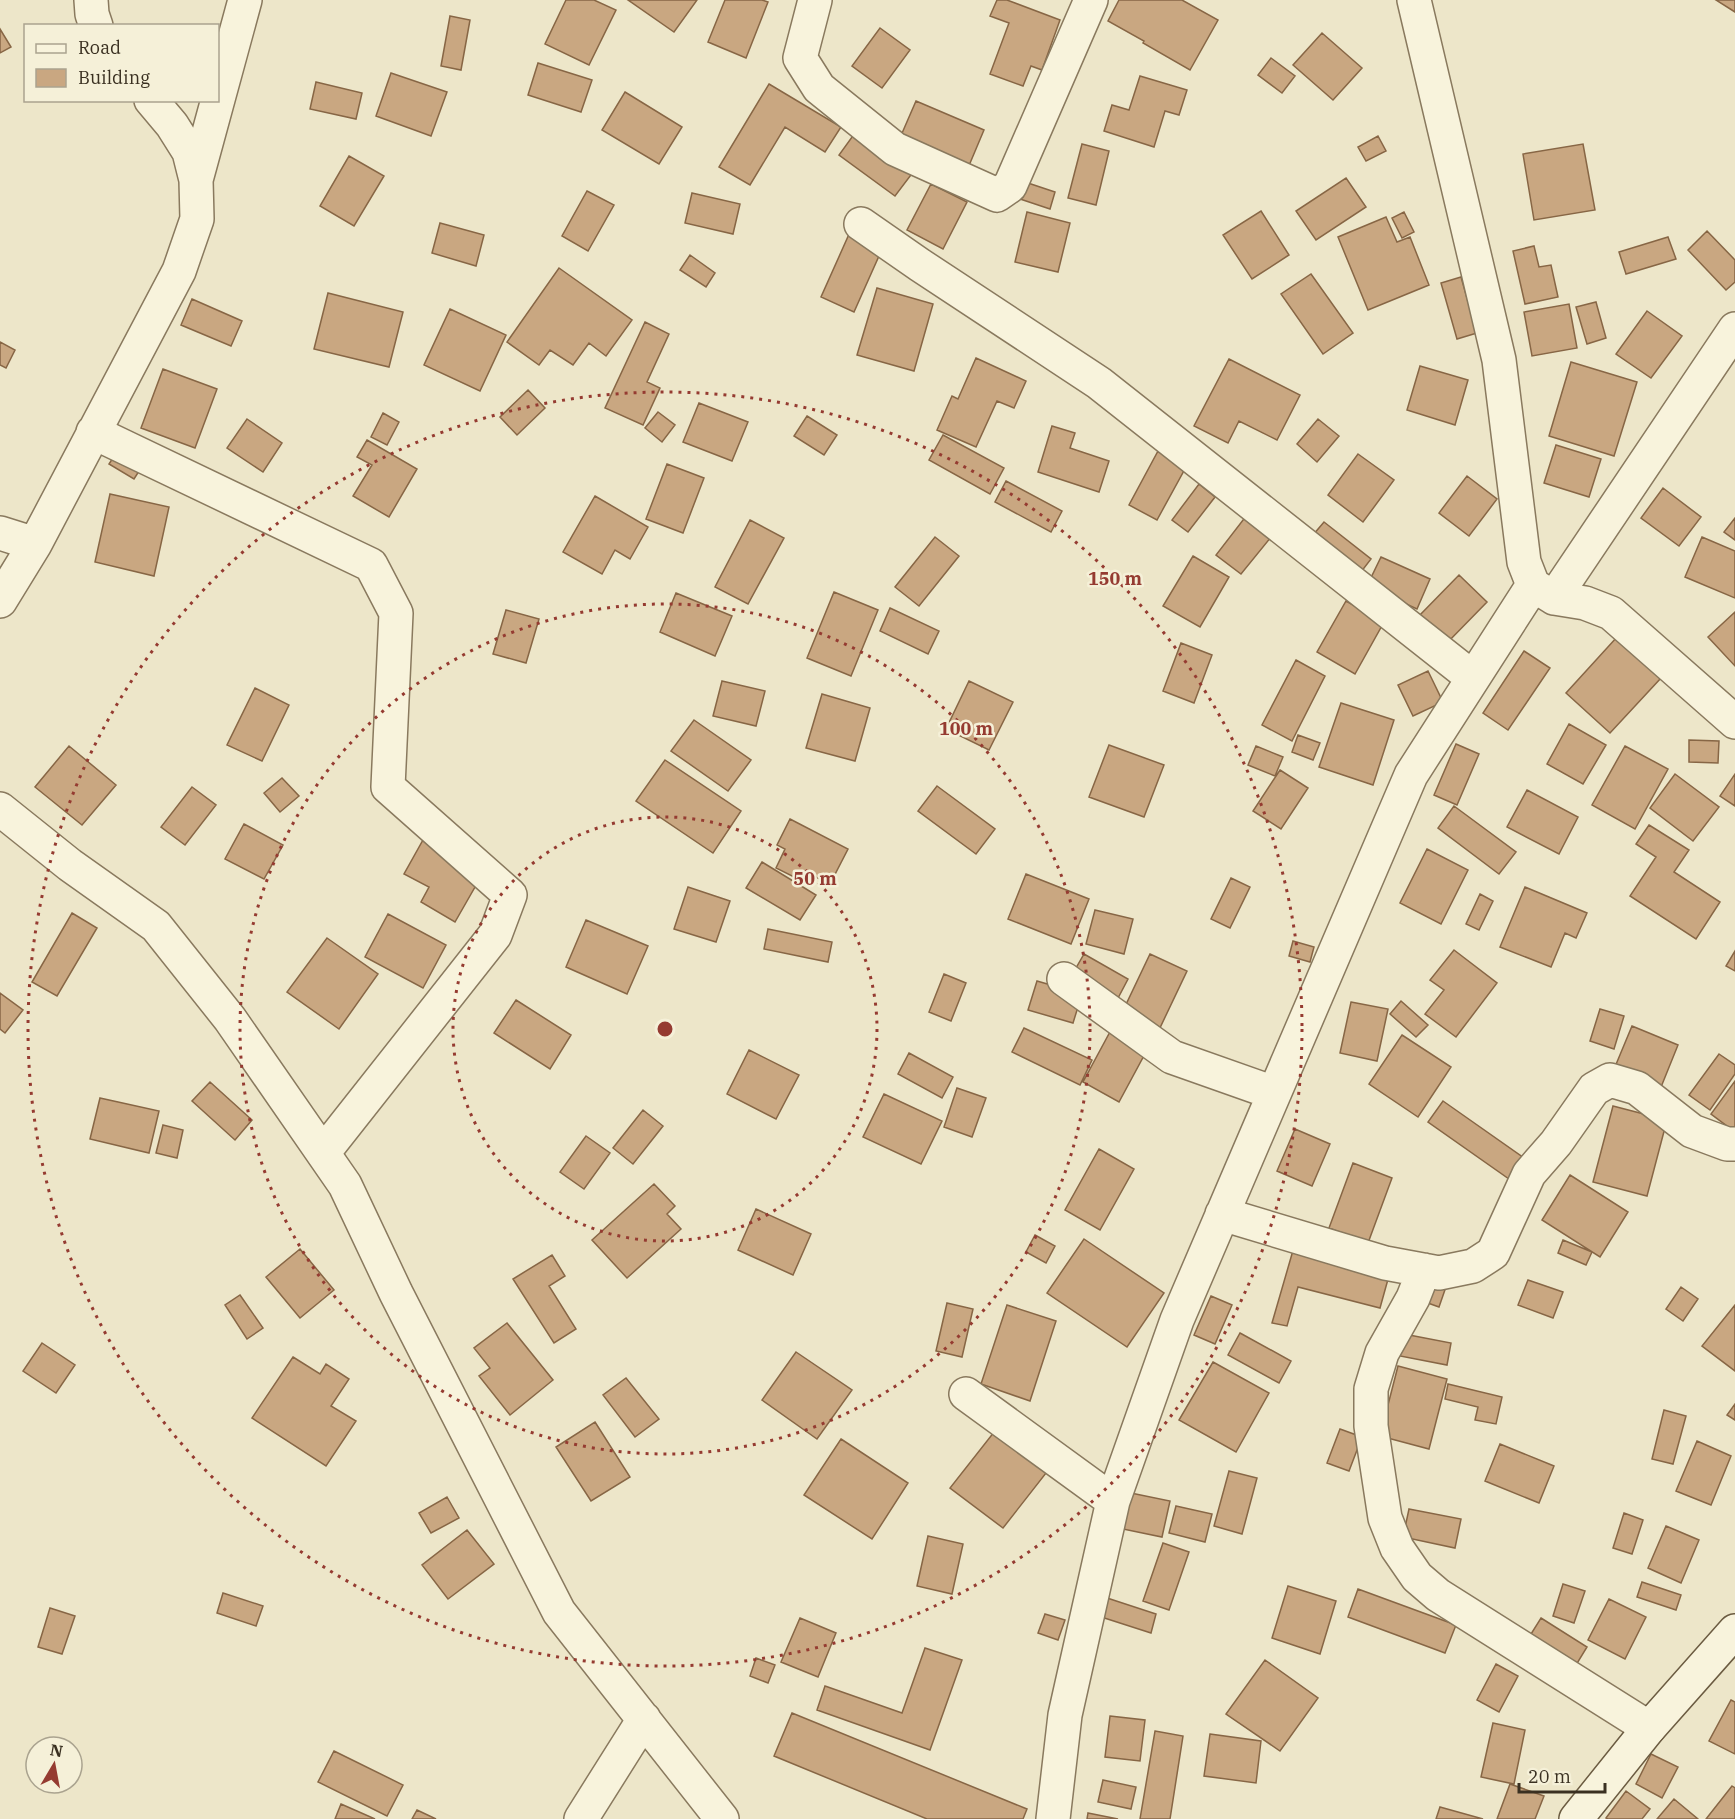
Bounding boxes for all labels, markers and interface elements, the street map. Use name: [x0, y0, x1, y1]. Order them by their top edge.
legend: [24, 24, 219, 102]
text: Road: [78, 36, 121, 59]
text: Building: [78, 66, 150, 89]
text: 150 m: [1088, 567, 1143, 590]
text: 100 m: [939, 717, 994, 740]
text: 50 m: [793, 867, 837, 890]
centre of rings: [655, 1019, 675, 1039]
north arrow: [24, 1735, 84, 1795]
text: N: [49, 1739, 65, 1761]
scale bar: [1519, 1756, 1604, 1794]
text: 20 m: [1528, 1765, 1571, 1788]

